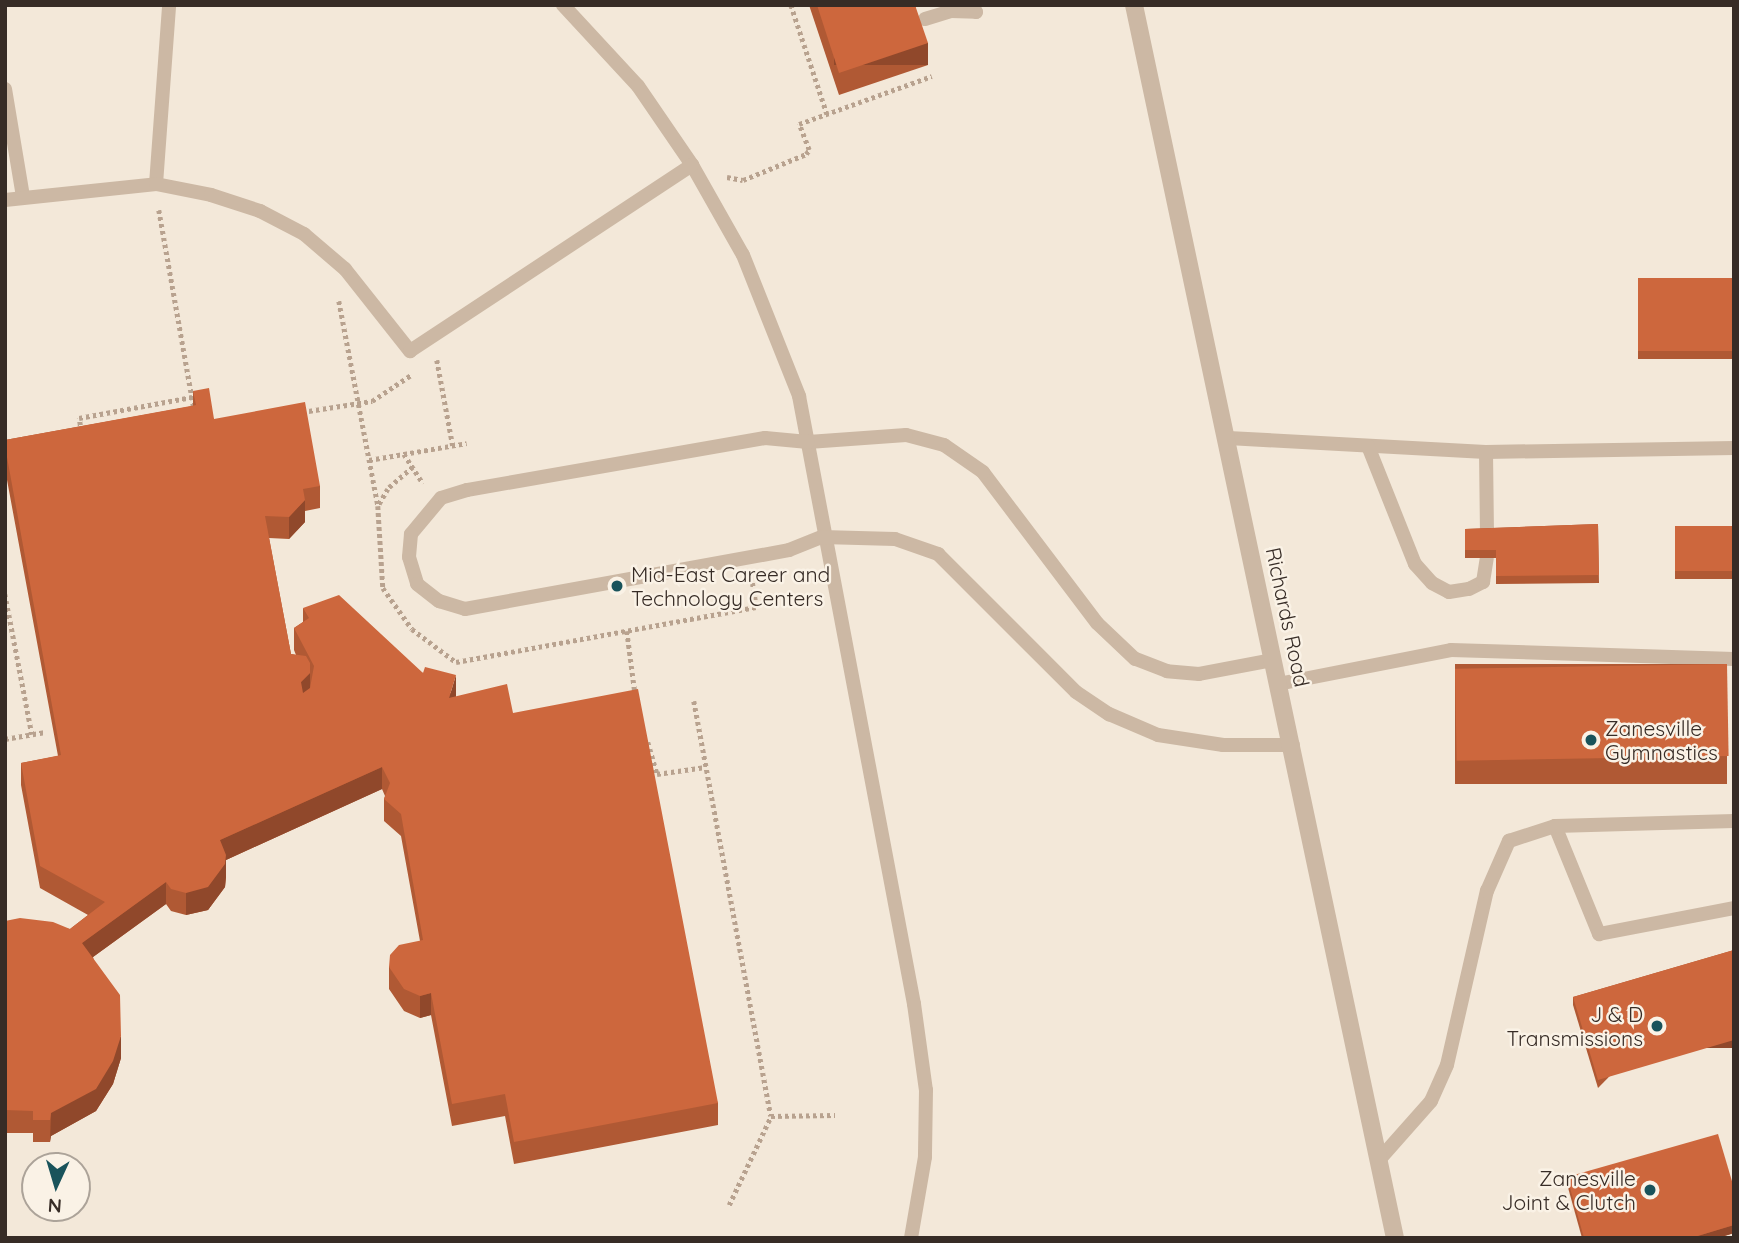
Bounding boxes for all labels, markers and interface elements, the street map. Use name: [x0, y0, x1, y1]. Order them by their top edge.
street label: Richards Road: [1261, 545, 1315, 689]
place label: Mid-East Career and Technology Centers: [631, 561, 830, 611]
marker: Mid-East Career and Technology Centers: [609, 578, 625, 594]
place label: Zanesville Gymnastics: [1605, 715, 1718, 765]
marker: Zanesville Gymnastics: [1583, 732, 1599, 748]
place label: J & D Transmissions: [1507, 1001, 1643, 1051]
marker: J & D Transmissions: [1649, 1018, 1665, 1034]
north arrow: [21, 1152, 91, 1222]
place label: Zanesville Joint & Clutch: [1502, 1165, 1636, 1215]
marker: Zanesville Joint & Clutch: [1642, 1182, 1658, 1198]
text: N: [47, 1193, 62, 1218]

